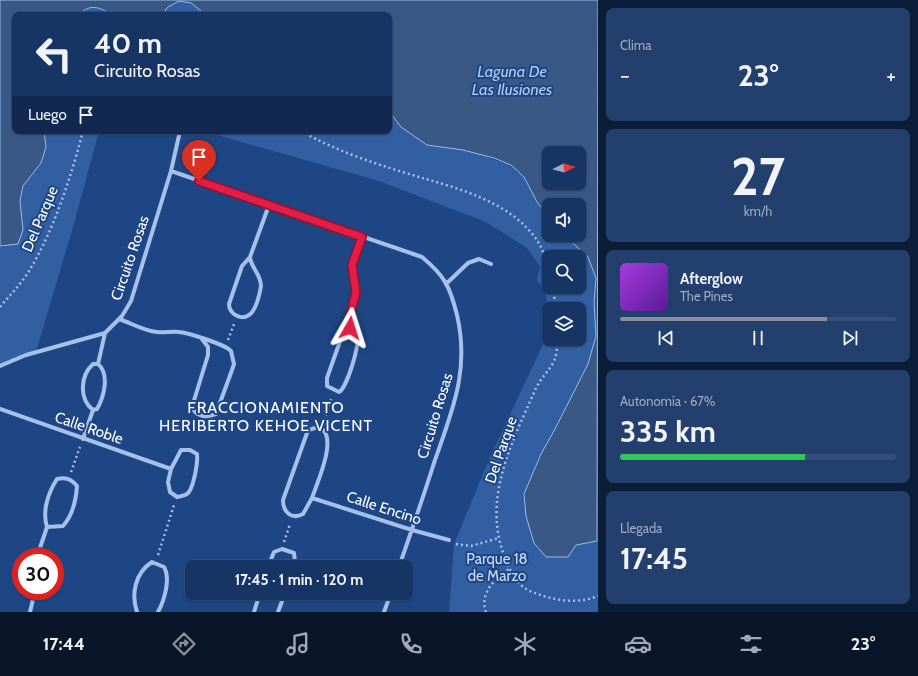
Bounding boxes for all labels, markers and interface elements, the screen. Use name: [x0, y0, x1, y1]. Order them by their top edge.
text: 40 m: [94, 26, 162, 60]
icon: left: [28, 28, 80, 80]
text: Clima: [620, 37, 651, 53]
text: 23°: [738, 57, 778, 94]
text: Circuito Rosas: [94, 60, 200, 82]
water label: Laguna De Las Ilusiones: [472, 62, 552, 99]
text: −: [620, 62, 630, 89]
text: +: [886, 62, 896, 89]
icon: arrive: [75, 104, 97, 126]
text: Luego: [28, 106, 67, 124]
pin: [182, 140, 216, 181]
text: 27: [731, 145, 785, 208]
icon: arrive: [188, 146, 210, 168]
north arrow: [542, 146, 586, 190]
map controls: [542, 146, 586, 346]
street label: Del Parque: [18, 183, 62, 254]
button: sound: [542, 198, 586, 242]
text: km/h: [744, 203, 772, 219]
street label: Circuito Rosas: [107, 213, 153, 303]
button: search: [542, 250, 586, 294]
text: Afterglow: [680, 270, 743, 288]
text: The Pines: [680, 288, 733, 304]
button: layers: [542, 302, 586, 346]
position arrow: [329, 307, 371, 349]
icon: previous: [655, 327, 677, 349]
icon: pause: [747, 327, 769, 349]
icon: next: [839, 327, 861, 349]
street label: Circuito Rosas: [413, 371, 457, 461]
text: Autonomía · 67%: [620, 393, 715, 409]
district label: FRACCIONAMIENTO HERIBERTO KEHOE VICENT: [159, 398, 373, 435]
street label: Calle Roble: [53, 408, 126, 448]
text: 335 km: [620, 413, 716, 450]
street label: Del Parque: [481, 414, 521, 486]
street label: Calle Encino: [344, 487, 424, 529]
text: Llegada: [620, 520, 662, 536]
text: 17:45: [620, 540, 688, 577]
speed limit sign: 30: [12, 548, 64, 600]
park label: Parque 18 de Marzo: [466, 550, 528, 585]
text: 17:45 · 1 min · 120 m: [235, 571, 363, 589]
icon: directions: [170, 630, 198, 658]
icon: music: [284, 630, 312, 658]
icon: phone: [397, 630, 425, 658]
icon: climate: [511, 630, 539, 658]
icon: car: [624, 630, 652, 658]
icon: filters: [737, 630, 765, 658]
text: 17:44: [43, 633, 85, 655]
text: 23°: [851, 633, 875, 655]

